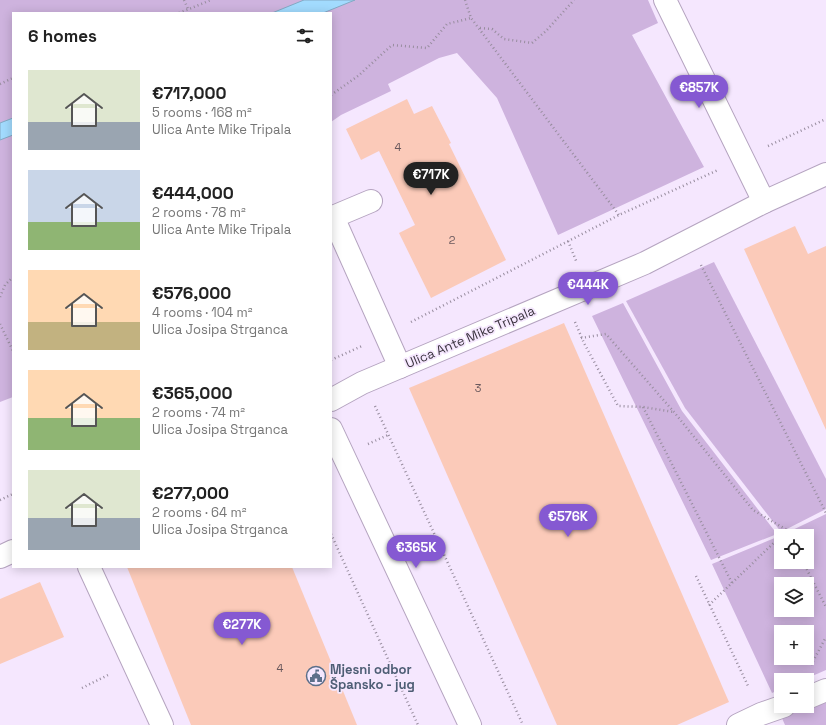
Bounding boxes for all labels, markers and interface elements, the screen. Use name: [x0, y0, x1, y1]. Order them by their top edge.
text: 6 homes: [28, 25, 97, 47]
icon: filters: [294, 25, 316, 47]
pin: €857K: [671, 75, 727, 109]
text: €857K: [679, 79, 719, 96]
text: €717,000: [152, 82, 227, 104]
icon: home: [60, 86, 108, 134]
text: 5 rooms · 168 m²: [152, 104, 252, 121]
text: Ulica Ante Mike Tripala: [152, 121, 291, 138]
house number: 4: [395, 140, 402, 154]
pin: €717K: [403, 162, 459, 196]
text: €717K: [412, 166, 450, 183]
text: €444,000: [152, 182, 234, 204]
icon: home: [60, 186, 108, 234]
text: 2 rooms · 78 m²: [152, 204, 246, 221]
text: Ulica Ante Mike Tripala: [152, 221, 291, 238]
house number: 2: [449, 233, 456, 247]
pin: €444K: [560, 272, 616, 306]
text: €444K: [567, 276, 609, 293]
text: €576,000: [152, 282, 231, 304]
icon: home: [60, 286, 108, 334]
street label: Ulica Ante Mike Tripala: [403, 302, 538, 372]
text: 4 rooms · 104 m²: [152, 304, 253, 321]
text: Ulica Josipa Strganca: [152, 321, 288, 338]
house number: 3: [475, 381, 482, 395]
text: €365,000: [152, 382, 232, 404]
icon: home: [60, 386, 108, 434]
text: 2 rooms · 74 m²: [152, 404, 245, 421]
text: Ulica Josipa Strganca: [152, 421, 288, 438]
text: €277,000: [152, 482, 229, 504]
icon: home: [60, 486, 108, 534]
text: 2 rooms · 64 m²: [152, 504, 246, 521]
pin: €576K: [540, 504, 596, 538]
text: €576K: [548, 508, 588, 525]
text: Ulica Josipa Strganca: [152, 521, 288, 538]
map controls: [774, 529, 814, 713]
button: locate: [774, 529, 814, 569]
pin: €365K: [388, 535, 444, 569]
text: €365K: [396, 539, 436, 556]
button: layers: [774, 577, 814, 617]
pin: €277K: [214, 612, 270, 646]
text: €277K: [223, 616, 261, 633]
button: +: [774, 625, 814, 665]
house number: 4: [277, 661, 284, 675]
place label: Mjesni odbor Špansko - jug: [330, 661, 415, 693]
public building icon: Mjesni odbor Špansko - jug: [305, 665, 327, 687]
button: −: [774, 673, 814, 713]

